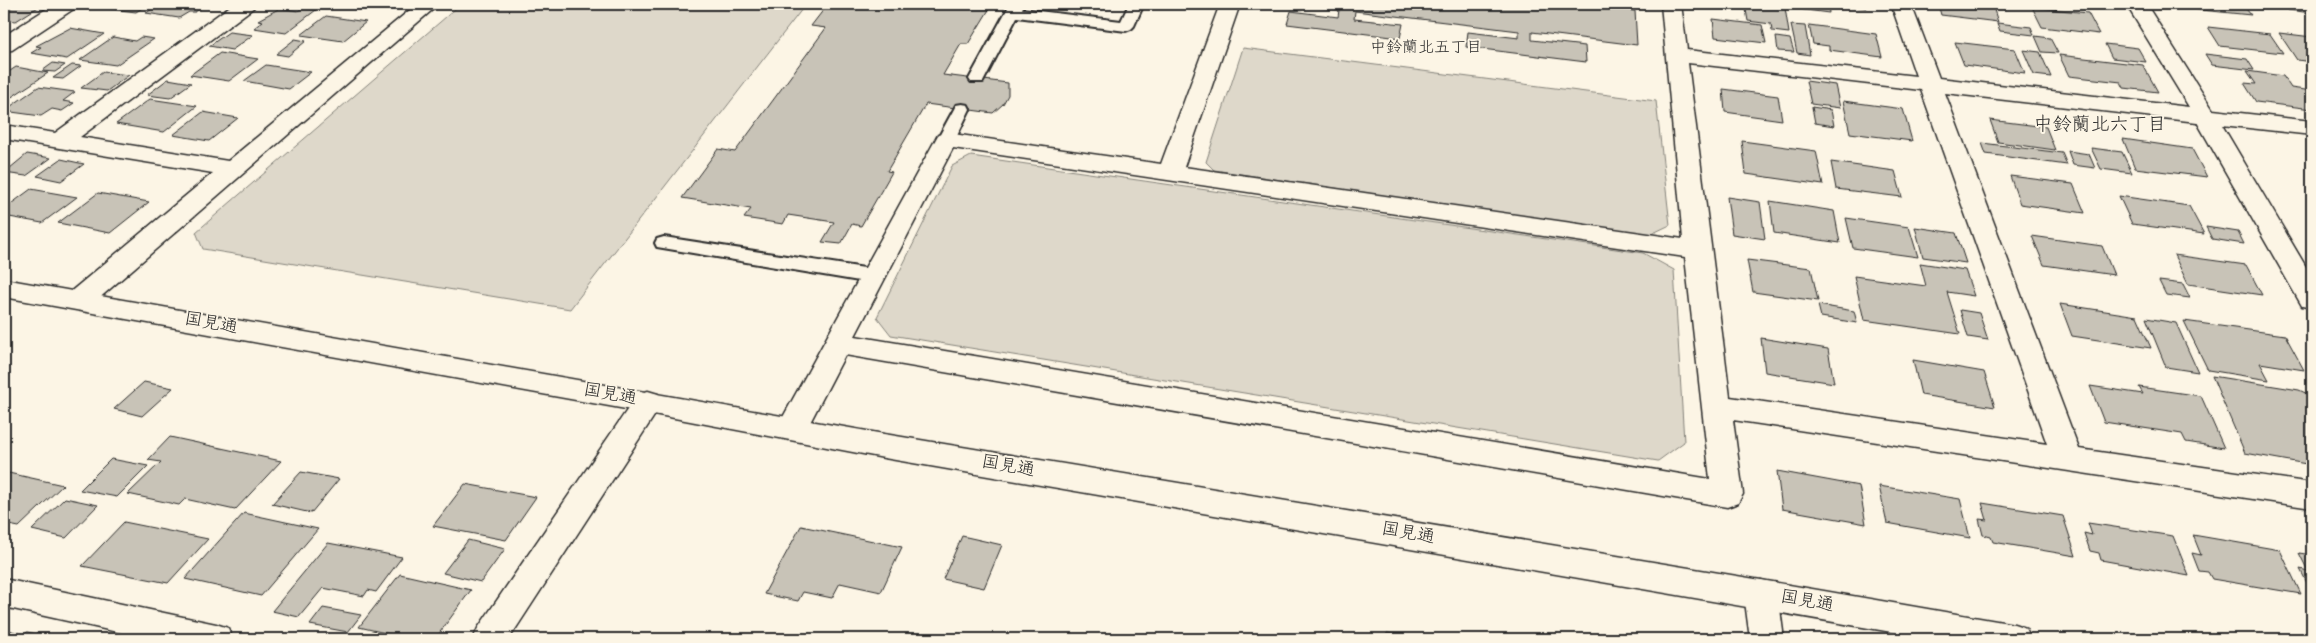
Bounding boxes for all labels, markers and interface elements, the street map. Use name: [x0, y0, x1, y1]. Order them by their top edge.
district label: 中鈴蘭北五丁目: [1370, 36, 1482, 60]
district label: 中鈴蘭北六丁目: [2033, 112, 2167, 139]
street label: 国見通: [182, 307, 240, 341]
street label: 国見通: [581, 378, 639, 412]
street label: 国見通: [979, 450, 1037, 484]
street label: 国見通: [1379, 517, 1437, 551]
street label: 国見通: [1778, 585, 1836, 619]

